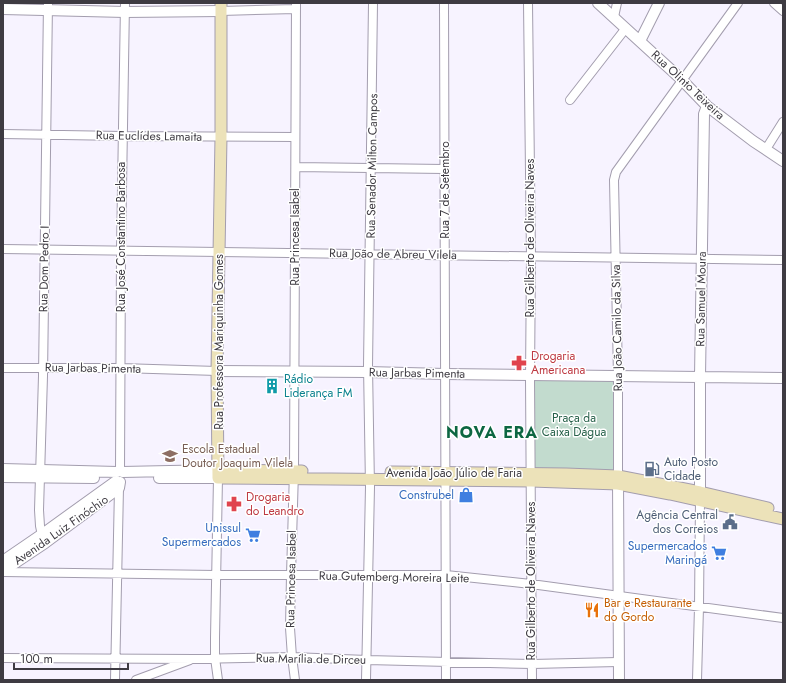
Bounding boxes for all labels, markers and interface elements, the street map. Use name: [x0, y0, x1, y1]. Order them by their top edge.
street label: Rua Olinto Teixeira: [647, 46, 729, 124]
street label: Rua Senador Milton Campos: [362, 93, 382, 239]
street label: Rua Euclídes Lamaita: [96, 126, 203, 146]
street label: Rua 7 de Setembro: [436, 141, 454, 239]
street label: Rua Gilberto de Oliveira Naves: [521, 158, 539, 317]
street label: Rua José Constantino Barbosa: [112, 162, 130, 312]
street label: Rua Princesa Isabel: [286, 188, 304, 286]
street label: Rua Dom Pedro I: [34, 226, 54, 312]
street label: Rua João de Abreu Vilela: [329, 244, 457, 264]
street label: Rua Samuel Moura: [691, 251, 711, 347]
street label: Rua Professora Mariquinha Gomes: [210, 254, 228, 430]
street label: Rua João Camilo da Silva: [607, 264, 627, 392]
place label: Drogaria Americana: [531, 347, 586, 379]
pharmacy icon: Drogaria Americana: [510, 354, 528, 372]
street label: Rua Jarbas Pimenta: [45, 358, 142, 378]
street label: Rua Jarbas Pimenta: [369, 363, 466, 383]
place label: Rádio Liderança FM: [284, 370, 353, 402]
building icon: Rádio Liderança FM: [263, 377, 281, 395]
park label: Praça da Caixa Dágua: [542, 409, 606, 441]
district label: NOVA ERA: [446, 421, 538, 444]
place label: Escola Estadual Doutor Joaquim Vilela: [182, 440, 293, 472]
school or university icon: Escola Estadual Doutor Joaquim Vilela: [161, 447, 179, 465]
place label: Auto Posto Cidade: [664, 453, 718, 485]
fuel station icon: Auto Posto Cidade: [643, 460, 661, 478]
street label: Avenida João Júlio de Faria: [386, 464, 522, 482]
place label: Construbel: [399, 486, 454, 504]
shop icon: Construbel: [457, 486, 475, 504]
place label: Drogaria do Leandro: [246, 488, 304, 520]
street label: Avenida Luiz Finóchio: [10, 490, 112, 569]
pharmacy icon: Drogaria do Leandro: [225, 495, 243, 513]
street label: Rua Gilberto de Oliveira Naves: [522, 501, 540, 660]
place label: Agência Central dos Correios: [636, 506, 718, 538]
public building icon: Agência Central dos Correios: [721, 513, 739, 531]
place label: Unissul Supermercados: [162, 519, 241, 551]
supermarket icon: Unissul Supermercados: [244, 526, 262, 544]
street label: Rua Princesa Isabel: [281, 530, 301, 628]
place label: Supermercados Maringá: [628, 537, 707, 569]
supermarket icon: Supermercados Maringá: [710, 544, 728, 562]
street label: Rua Gutemberg Moreira Leite: [319, 567, 469, 587]
place label: Bar e Restaurante do Gordo: [604, 594, 692, 626]
restaurant icon: Bar e Restaurante do Gordo: [583, 601, 601, 619]
scale bar: [14, 645, 128, 671]
street label: Rua Marília de Dirceu: [256, 649, 366, 669]
text: 100 m: [20, 650, 53, 668]

